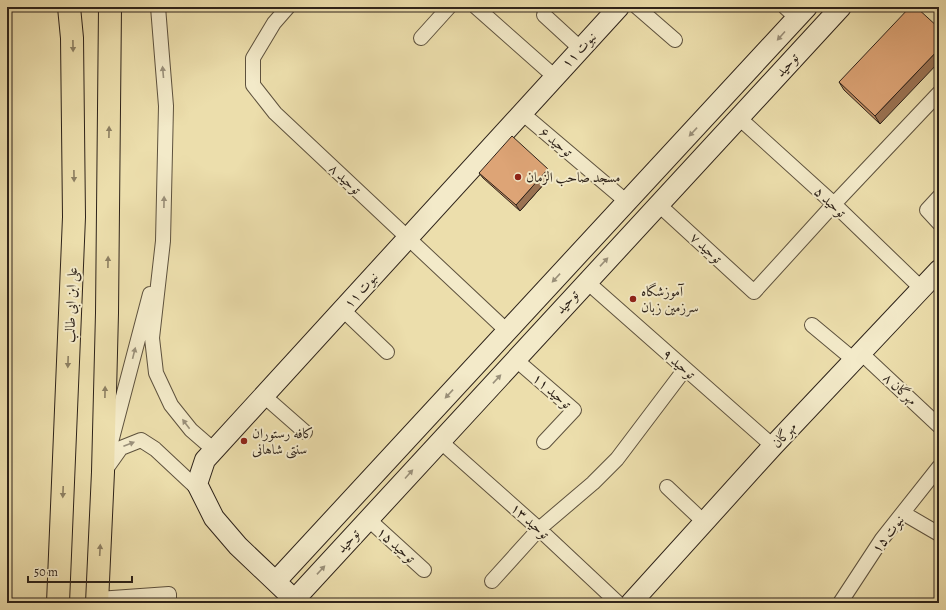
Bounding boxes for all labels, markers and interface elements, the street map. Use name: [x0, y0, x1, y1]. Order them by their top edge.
street label: نبوت ۱۱: [557, 28, 601, 72]
one-way arrow: [776, 31, 785, 41]
one-way arrow: [69, 40, 76, 52]
street label: توحید: [771, 49, 803, 81]
one-way arrow: [160, 66, 166, 78]
street label: توحید ۶: [535, 123, 577, 162]
one-way arrow: [106, 125, 112, 138]
one-way arrow: [688, 127, 697, 137]
street label: توحید ۸: [325, 159, 365, 199]
place label: مسجد صاحب الزمان: [526, 168, 620, 187]
one-way arrow: [71, 170, 77, 183]
marker: مسجد صاحب الزمان: [513, 172, 523, 182]
street label: توحید ۵: [810, 182, 850, 222]
one-way arrow: [161, 195, 167, 208]
street label: توحید ۷: [686, 228, 726, 268]
one-way arrow: [104, 256, 111, 268]
one-way arrow: [599, 257, 609, 267]
street label: علی ابن ابی طالب: [60, 267, 82, 343]
street label: نبوت ۱۱: [340, 267, 383, 312]
one-way arrow: [552, 273, 561, 283]
place label: آموزشگاه سرزمین زبان: [641, 282, 699, 317]
street label: توحید: [551, 286, 583, 318]
marker: آموزشگاه سرزمین زبان: [628, 294, 638, 304]
street label: توحید ۹: [659, 344, 700, 384]
one-way arrow: [131, 347, 137, 359]
one-way arrow: [65, 356, 71, 369]
street label: مهرگان ۸: [879, 368, 921, 410]
street label: توحید ۱۱: [528, 369, 576, 413]
one-way arrow: [492, 374, 501, 383]
one-way arrow: [102, 385, 108, 398]
one-way arrow: [444, 389, 454, 399]
one-way arrow: [181, 418, 190, 429]
street label: مهرگان: [767, 418, 801, 452]
place label: کافه رستوران سنتی شاهانی: [252, 424, 313, 459]
marker: کافه رستوران سنتی شاهانی: [239, 436, 249, 446]
one-way arrow: [124, 441, 136, 447]
one-way arrow: [404, 470, 413, 479]
one-way arrow: [59, 486, 66, 498]
street label: توحید ۱۳: [507, 499, 554, 544]
street label: نبوت ۱۵: [867, 511, 909, 557]
street label: توحید ۱۵: [373, 523, 420, 568]
street label: توحید: [332, 525, 364, 557]
one-way arrow: [97, 543, 103, 556]
scale bar: [28, 558, 132, 584]
text: 50 m: [34, 564, 58, 580]
one-way arrow: [316, 565, 326, 575]

